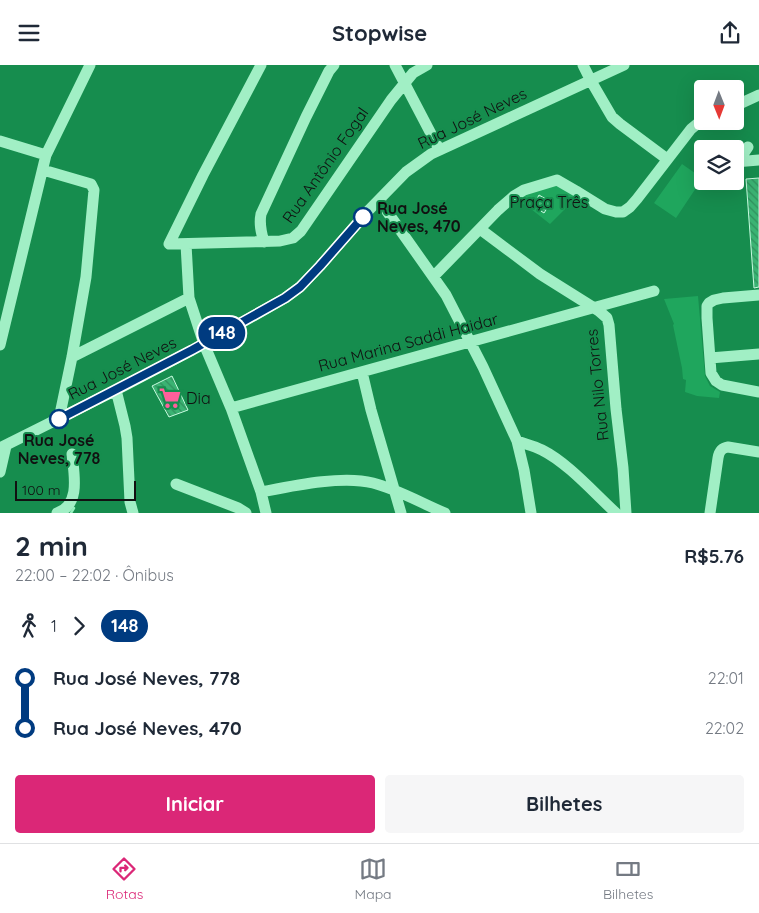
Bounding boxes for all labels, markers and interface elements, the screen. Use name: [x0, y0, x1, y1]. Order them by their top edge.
icon: menu: [15, 19, 43, 47]
text: Stopwise: [332, 19, 427, 47]
icon: share: [716, 19, 744, 47]
north arrow: [694, 80, 744, 130]
map controls: [694, 80, 744, 190]
street label: Rua José Neves: [414, 83, 530, 153]
street label: Rua Antônio Fogal: [278, 103, 372, 227]
button: layers: [694, 140, 744, 190]
park label: Praça Três: [510, 192, 588, 212]
place label: Rua José Neves, 470: [377, 198, 461, 236]
marker: Rua José Neves, 470: [353, 207, 373, 227]
street label: Rua Marina Saddi Haidar: [316, 308, 500, 376]
line badge: 148: [193, 317, 251, 349]
text: 148: [208, 321, 236, 344]
street label: Rua Nilo Torres: [581, 328, 613, 442]
street label: Rua José Neves: [64, 332, 180, 404]
supermarket icon: Dia: [157, 385, 183, 411]
place label: Dia: [186, 388, 211, 408]
marker: Rua José Neves, 778: [49, 409, 69, 429]
place label: Rua José Neves, 778: [18, 430, 100, 468]
scale bar: [15, 478, 136, 501]
text: 100 m: [22, 481, 60, 499]
text: 2 min: [15, 528, 88, 563]
text: R$5.76: [684, 544, 744, 568]
text: 22:00 – 22:02 · Ônibus: [15, 565, 174, 585]
icon: walk: [15, 612, 43, 640]
icon: forward: [65, 612, 93, 640]
text: 148: [111, 614, 138, 637]
text: 1: [51, 616, 57, 636]
text: Rua José Neves, 778: [53, 666, 240, 690]
text: 22:01: [708, 668, 744, 688]
text: Rua José Neves, 470: [53, 716, 242, 740]
text: 22:02: [705, 718, 744, 738]
button: Iniciar: [15, 775, 375, 833]
button: Bilhetes: [385, 775, 744, 833]
tab: Rotas: [106, 855, 143, 903]
tab: Mapa: [355, 855, 392, 903]
tab: Bilhetes: [603, 855, 653, 903]

